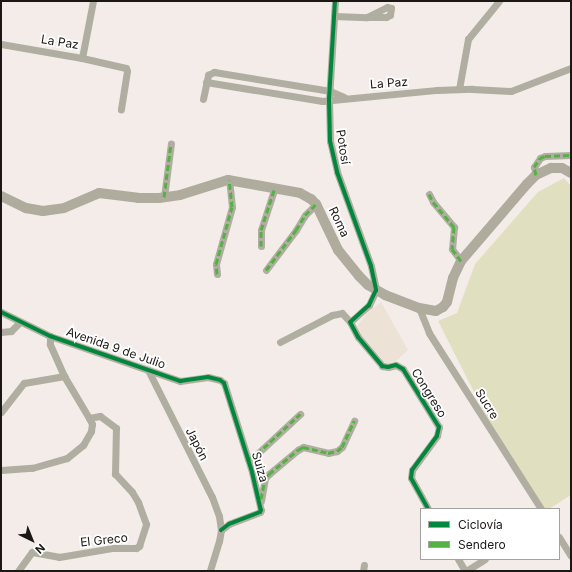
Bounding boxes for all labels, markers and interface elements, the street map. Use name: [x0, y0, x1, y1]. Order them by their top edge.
street label: La Paz: [40, 32, 80, 52]
street label: La Paz: [370, 74, 408, 92]
street label: Potosí: [333, 129, 353, 165]
street label: Roma: [326, 204, 352, 240]
street label: Avenida 9 de Julio: [65, 324, 167, 372]
street label: Congreso: [408, 366, 450, 420]
street label: Sucre: [472, 386, 502, 422]
street label: Japón: [183, 425, 211, 463]
street label: Suiza: [249, 450, 271, 484]
legend: [420, 508, 560, 560]
text: Ciclovía: [458, 517, 503, 532]
north arrow: [12, 520, 52, 560]
street label: El Greco: [79, 530, 129, 550]
text: Sendero: [458, 537, 506, 552]
text: N: [32, 541, 48, 557]

